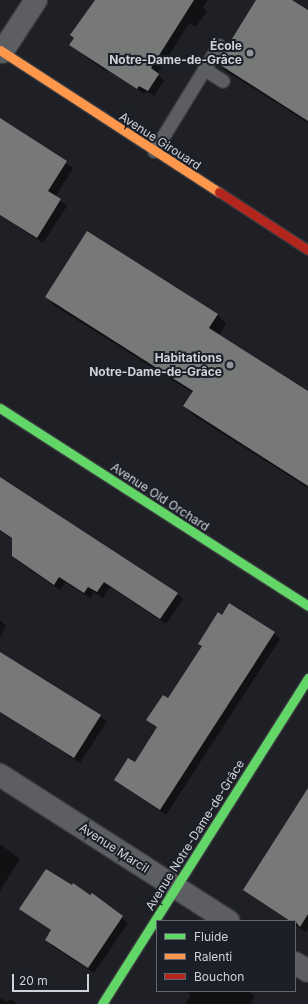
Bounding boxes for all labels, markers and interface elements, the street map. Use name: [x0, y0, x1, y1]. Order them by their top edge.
place label: École Notre-Dame-de-Grâce: [109, 39, 242, 67]
marker: École Notre-Dame-de-Grâce: [245, 48, 255, 58]
street label: Avenue Girouard: [116, 109, 204, 173]
place label: Habitations Notre-Dame-de-Grâce: [89, 351, 222, 379]
marker: Habitations Notre-Dame-de-Grâce: [225, 360, 235, 370]
street label: Avenue Old Orchard: [108, 460, 212, 534]
street label: Avenue Notre-Dame-de-Grâce: [143, 757, 247, 913]
street label: Avenue Marcil: [76, 820, 152, 876]
legend: [156, 920, 296, 992]
text: Fluide: [194, 929, 228, 944]
text: Ralenti: [194, 949, 232, 964]
scale bar: [14, 966, 91, 992]
text: Bouchon: [194, 969, 244, 984]
text: 20 m: [19, 973, 48, 988]

